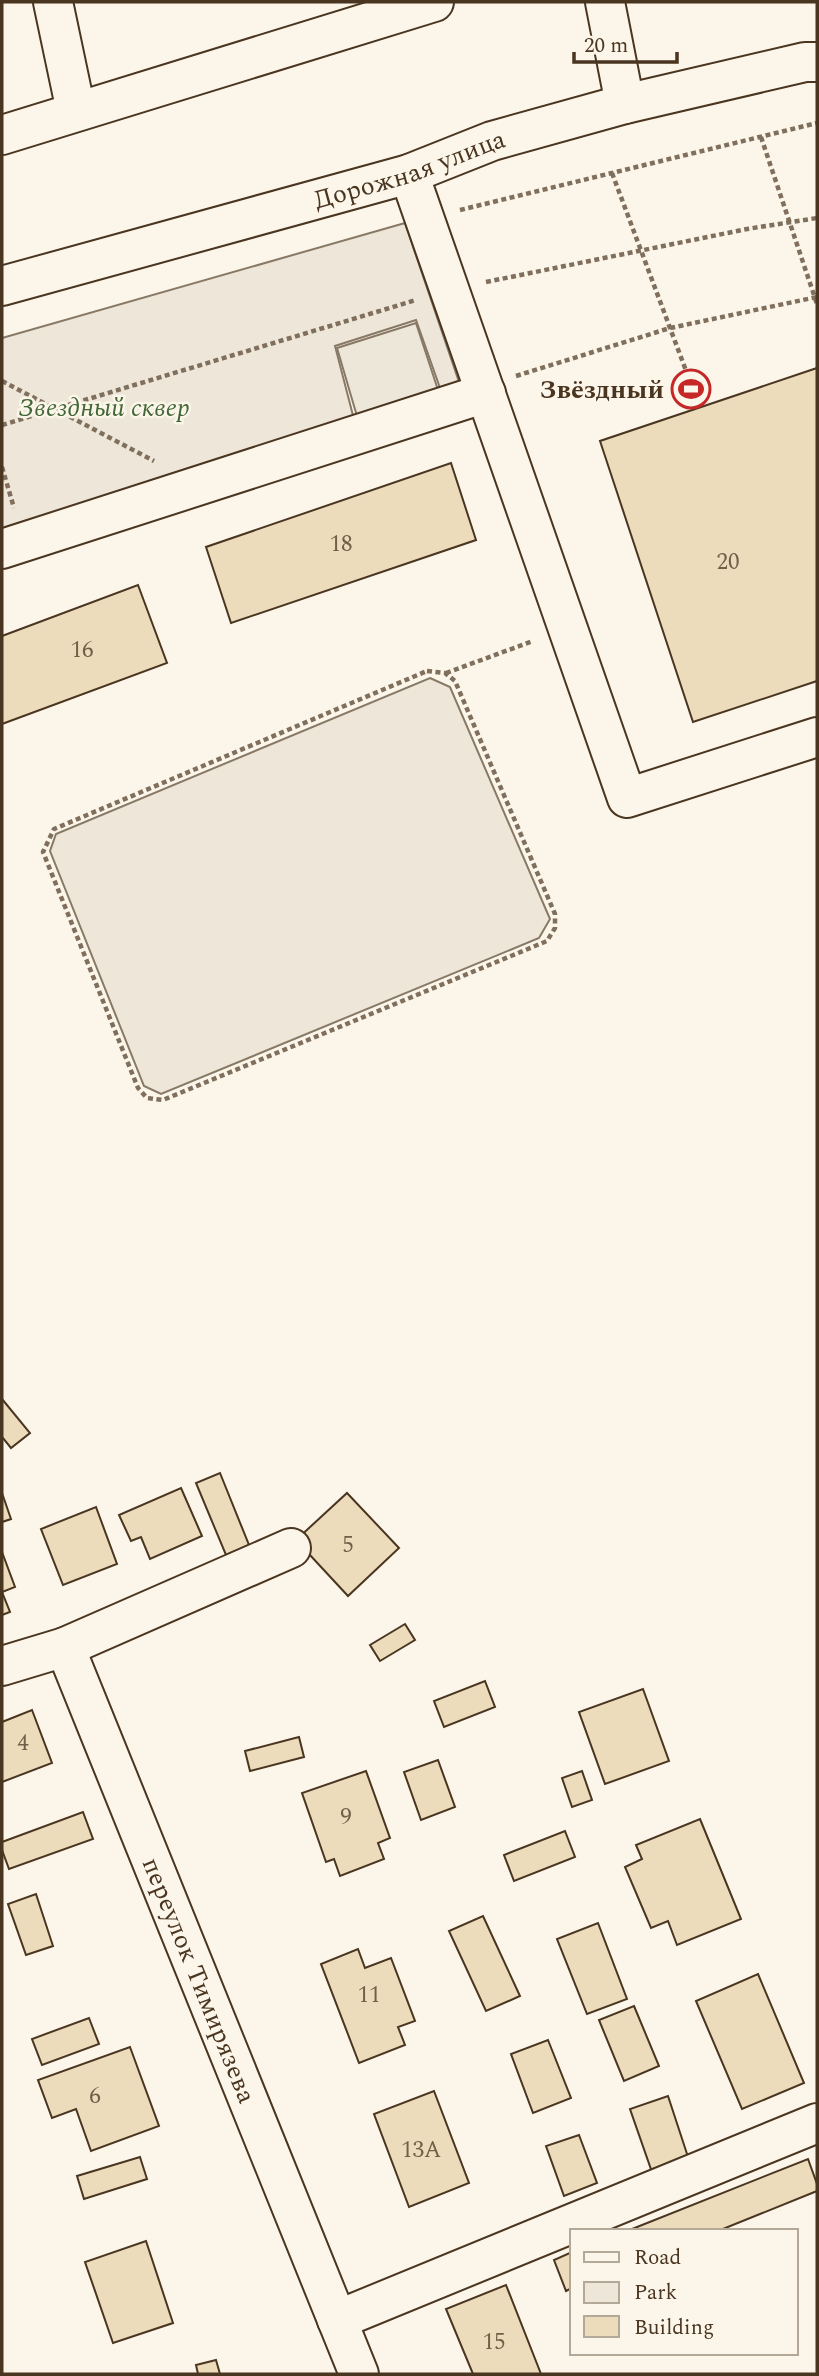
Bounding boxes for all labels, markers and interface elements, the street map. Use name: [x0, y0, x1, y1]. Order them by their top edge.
scale bar: [574, 21, 677, 65]
text: 20 m: [584, 30, 628, 62]
street label: Дорожная улица: [309, 119, 510, 220]
sports icon: Звёздный: [670, 368, 712, 410]
place label: Звёздный: [540, 370, 664, 410]
park label: Звездный сквер: [18, 388, 190, 428]
house number: 18: [330, 527, 353, 562]
house number: 20: [717, 545, 740, 580]
house number: 16: [71, 633, 94, 668]
house number: 5: [342, 1528, 354, 1563]
house number: 4: [17, 1726, 29, 1761]
house number: 9: [340, 1800, 352, 1835]
street label: переулок Тимирязева: [131, 1851, 267, 2110]
house number: 11: [358, 1978, 381, 2013]
house number: 6: [89, 2079, 101, 2114]
house number: 13А: [401, 2133, 441, 2168]
legend: [570, 2229, 798, 2355]
text: Road: [634, 2242, 681, 2274]
text: Park: [634, 2277, 678, 2309]
text: Building: [634, 2312, 714, 2344]
house number: 15: [483, 2325, 506, 2360]

